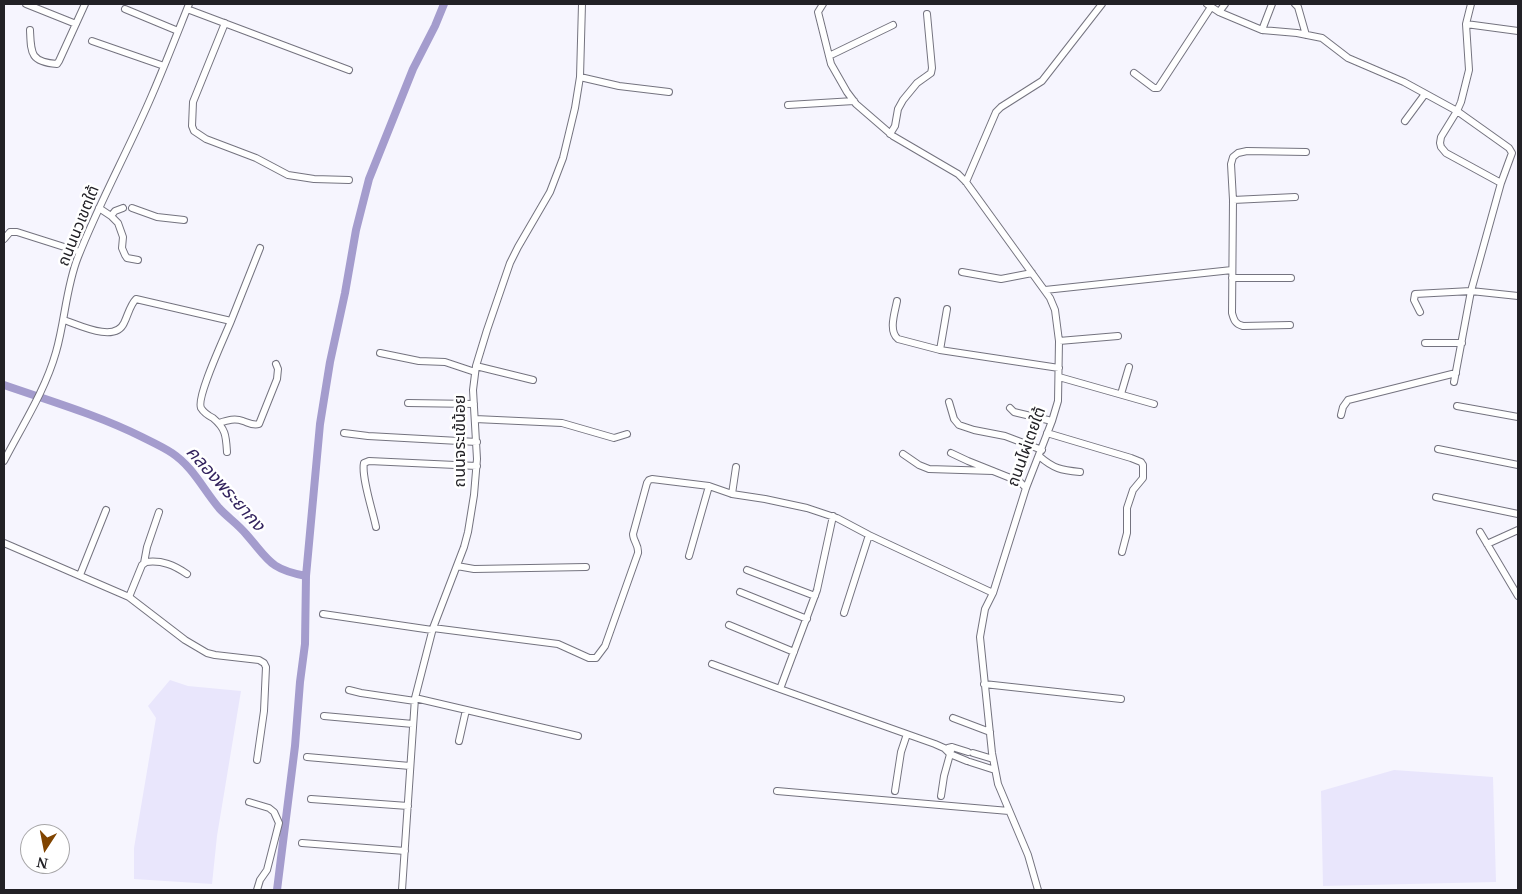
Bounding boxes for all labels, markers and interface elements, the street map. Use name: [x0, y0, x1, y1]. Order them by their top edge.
street label: ถนนนวเขตใต้: [54, 183, 104, 269]
street label: ถนนจระเข้น้อย: [450, 395, 470, 487]
street label: ถนนไผ่เตยใต้: [1004, 405, 1050, 489]
water label: คลองพระยากง: [181, 442, 269, 536]
north arrow: [20, 824, 70, 874]
text: N: [35, 853, 49, 874]

